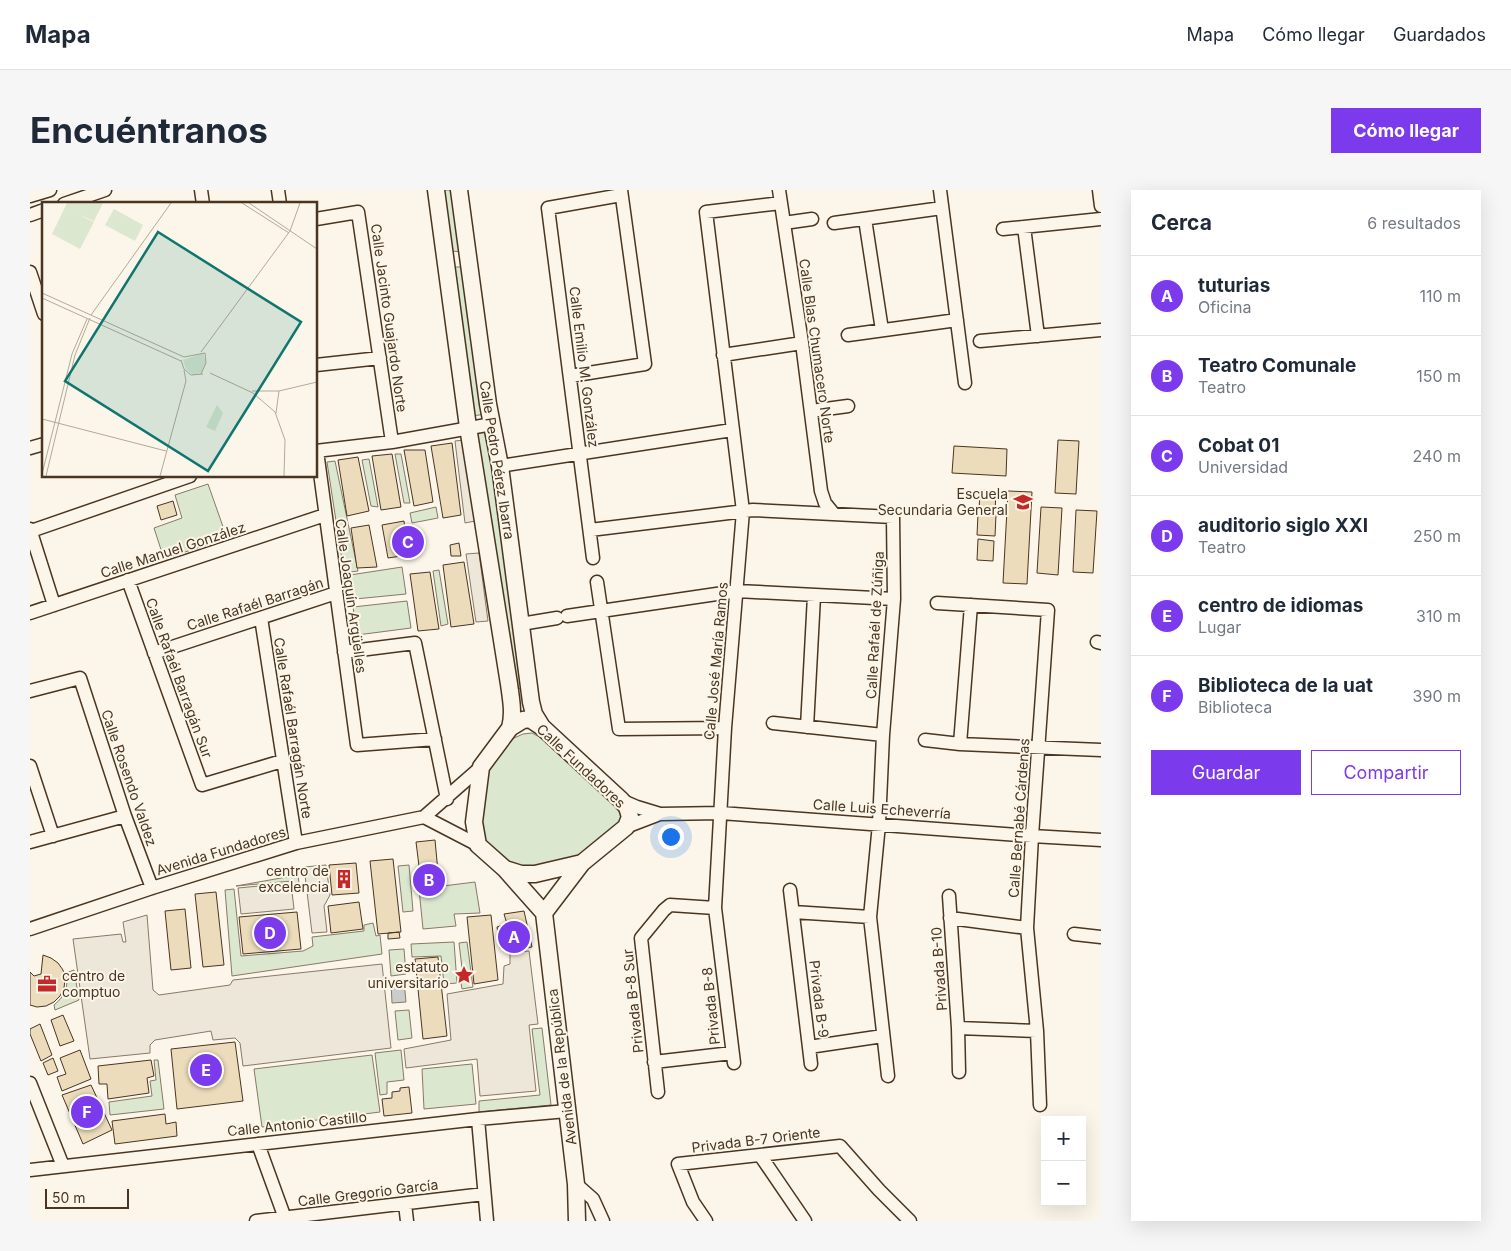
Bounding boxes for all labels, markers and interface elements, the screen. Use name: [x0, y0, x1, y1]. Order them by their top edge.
text: Mapa: [25, 20, 91, 49]
text: Mapa: [1187, 24, 1234, 45]
text: Cómo llegar: [1262, 24, 1365, 45]
text: Guardados: [1393, 24, 1486, 45]
button: Cómo llegar: [1331, 108, 1481, 153]
text: Encuéntranos: [30, 109, 268, 151]
inset map: [42, 202, 318, 478]
text: Cerca: [1151, 210, 1212, 235]
text: 6 resultados: [1367, 213, 1461, 233]
street label: Calle Jacinto Guajardo Norte: [368, 223, 411, 413]
street label: Calle Blas Chumacero Norte: [796, 258, 839, 444]
text: tuturias: [1198, 274, 1270, 297]
street label: Calle Emilio M. González: [566, 285, 603, 449]
text: A: [1161, 286, 1173, 306]
text: 110 m: [1419, 286, 1461, 306]
text: Oficina: [1198, 297, 1251, 317]
text: Teatro Comunale: [1198, 354, 1356, 377]
text: B: [1162, 366, 1172, 386]
text: 150 m: [1416, 366, 1461, 386]
text: Teatro: [1198, 377, 1246, 397]
street label: Calle Pedro Pérez Ibarra: [477, 379, 518, 541]
text: Cobat 01: [1198, 434, 1279, 457]
text: C: [1161, 446, 1173, 466]
text: 240 m: [1413, 446, 1461, 466]
text: Universidad: [1198, 457, 1288, 477]
place label: Escuela Secundaria General: [878, 485, 1008, 518]
school or university icon: Escuela Secundaria General: [1012, 491, 1034, 513]
text: auditorio siglo XXI: [1198, 514, 1368, 537]
street label: Calle Manuel González: [98, 518, 247, 581]
street label: Calle Joaquín Argüelles: [332, 518, 371, 674]
pin: C: [392, 523, 424, 561]
text: D: [1161, 526, 1173, 546]
text: 250 m: [1413, 526, 1461, 546]
text: Teatro: [1198, 537, 1246, 557]
street label: Calle Rafaél de Zúñiga: [862, 551, 887, 699]
street label: Calle Rafaél Barragán: [184, 573, 325, 634]
street label: Calle José María Ramos: [700, 581, 731, 741]
text: centro de idiomas: [1198, 594, 1363, 617]
street label: Calle Rafaél Barragán Sur: [143, 596, 216, 760]
text: E: [1162, 606, 1172, 626]
text: 310 m: [1416, 606, 1461, 626]
text: Lugar: [1198, 617, 1241, 637]
street label: Calle Rafaél Barragán Norte: [271, 636, 316, 820]
text: Biblioteca de la uat: [1198, 674, 1373, 697]
text: F: [1162, 686, 1172, 706]
text: 390 m: [1413, 686, 1461, 706]
text: Biblioteca: [1198, 697, 1272, 717]
street label: Calle Rosendo Valdez: [98, 707, 161, 848]
street label: Calle Fundadores: [533, 720, 629, 811]
street label: Calle Bernabé Cárdenas: [1004, 738, 1033, 898]
button: Guardar: [1151, 750, 1301, 795]
button: Compartir: [1311, 750, 1461, 795]
street label: Calle Luis Echeverría: [812, 795, 952, 822]
street label: Avenida Fundadores: [154, 823, 288, 878]
your location: [658, 824, 684, 850]
pin: B: [413, 861, 445, 899]
place label: centro de excelencia: [259, 862, 329, 895]
building icon: centro de excelencia: [333, 868, 355, 890]
pin: D: [254, 914, 286, 952]
pin: A: [498, 918, 530, 956]
street label: Privada B-10: [927, 927, 950, 1012]
street label: Privada B-8 Sur: [619, 948, 646, 1054]
place label: estatuto universitario: [367, 958, 449, 991]
street label: Privada B-9: [806, 959, 833, 1039]
place icon: estatuto universitario: [453, 964, 475, 986]
street label: Privada B-8: [698, 966, 723, 1046]
place label: centro de comptuo: [62, 967, 125, 1000]
office icon: centro de comptuo: [36, 973, 58, 995]
street label: Avenida de la República: [543, 988, 580, 1146]
pin: E: [190, 1051, 222, 1089]
pin: F: [71, 1093, 103, 1131]
street label: Calle Antonio Castillo: [226, 1108, 368, 1139]
map controls: [1041, 1116, 1086, 1206]
button: +: [1041, 1116, 1086, 1161]
street label: Privada B-7 Oriente: [691, 1123, 821, 1156]
button: −: [1041, 1161, 1086, 1206]
street label: Calle Gregorio García: [297, 1175, 439, 1210]
scale bar: [45, 1186, 129, 1209]
text: 50 m: [52, 1189, 86, 1206]

